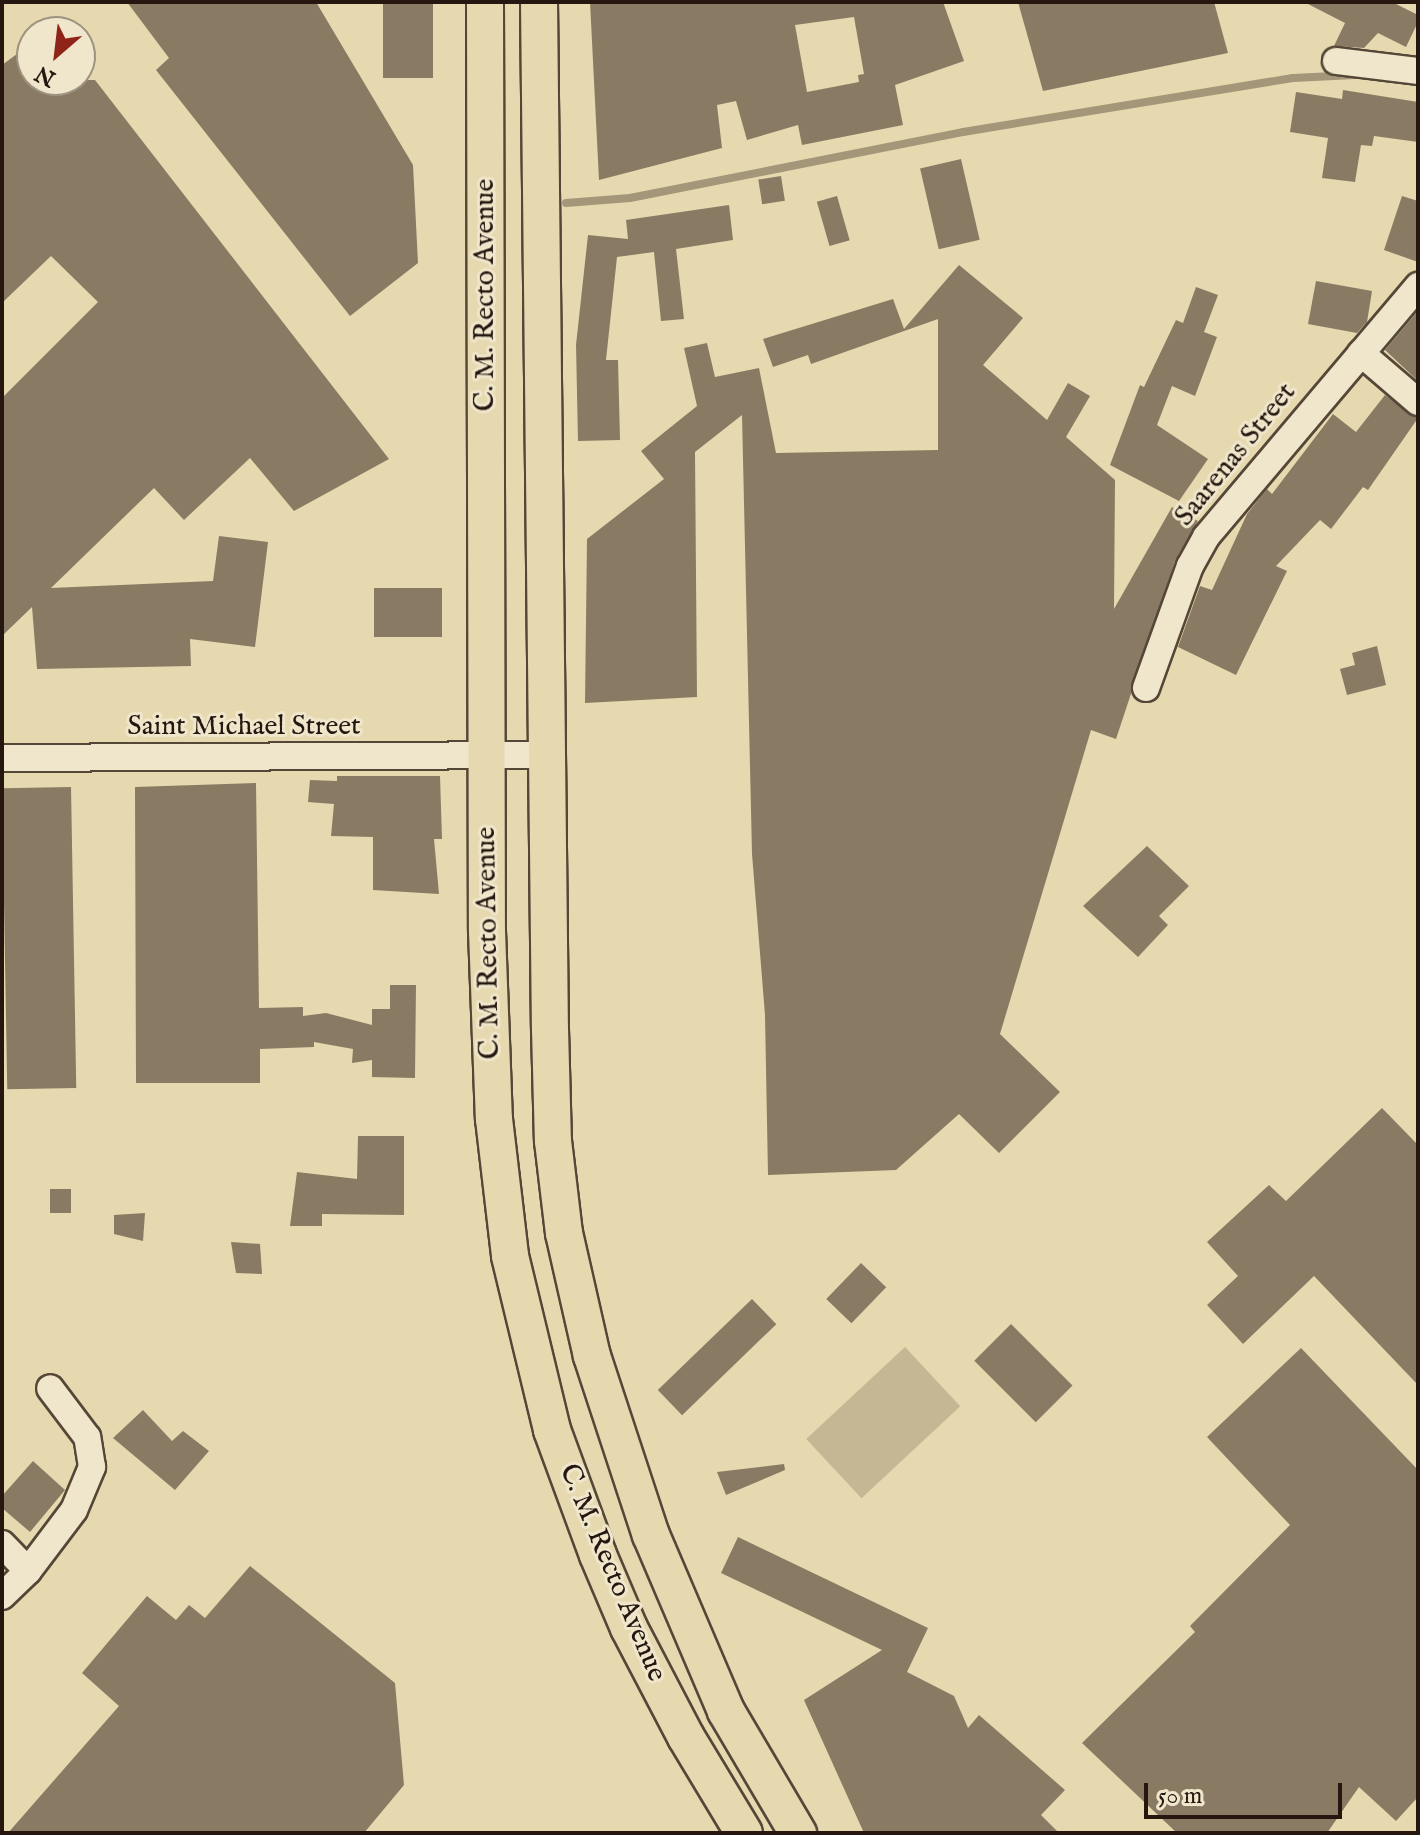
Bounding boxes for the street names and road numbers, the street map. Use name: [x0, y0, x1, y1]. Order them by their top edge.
street label: C. M. Recto Avenue: [469, 179, 503, 411]
street label: Saarenas Street: [1168, 377, 1304, 533]
street label: Saint Michael Street: [127, 710, 361, 744]
street label: C. M. Recto Avenue: [470, 826, 508, 1060]
street label: C. M. Recto Avenue: [551, 1459, 673, 1687]

